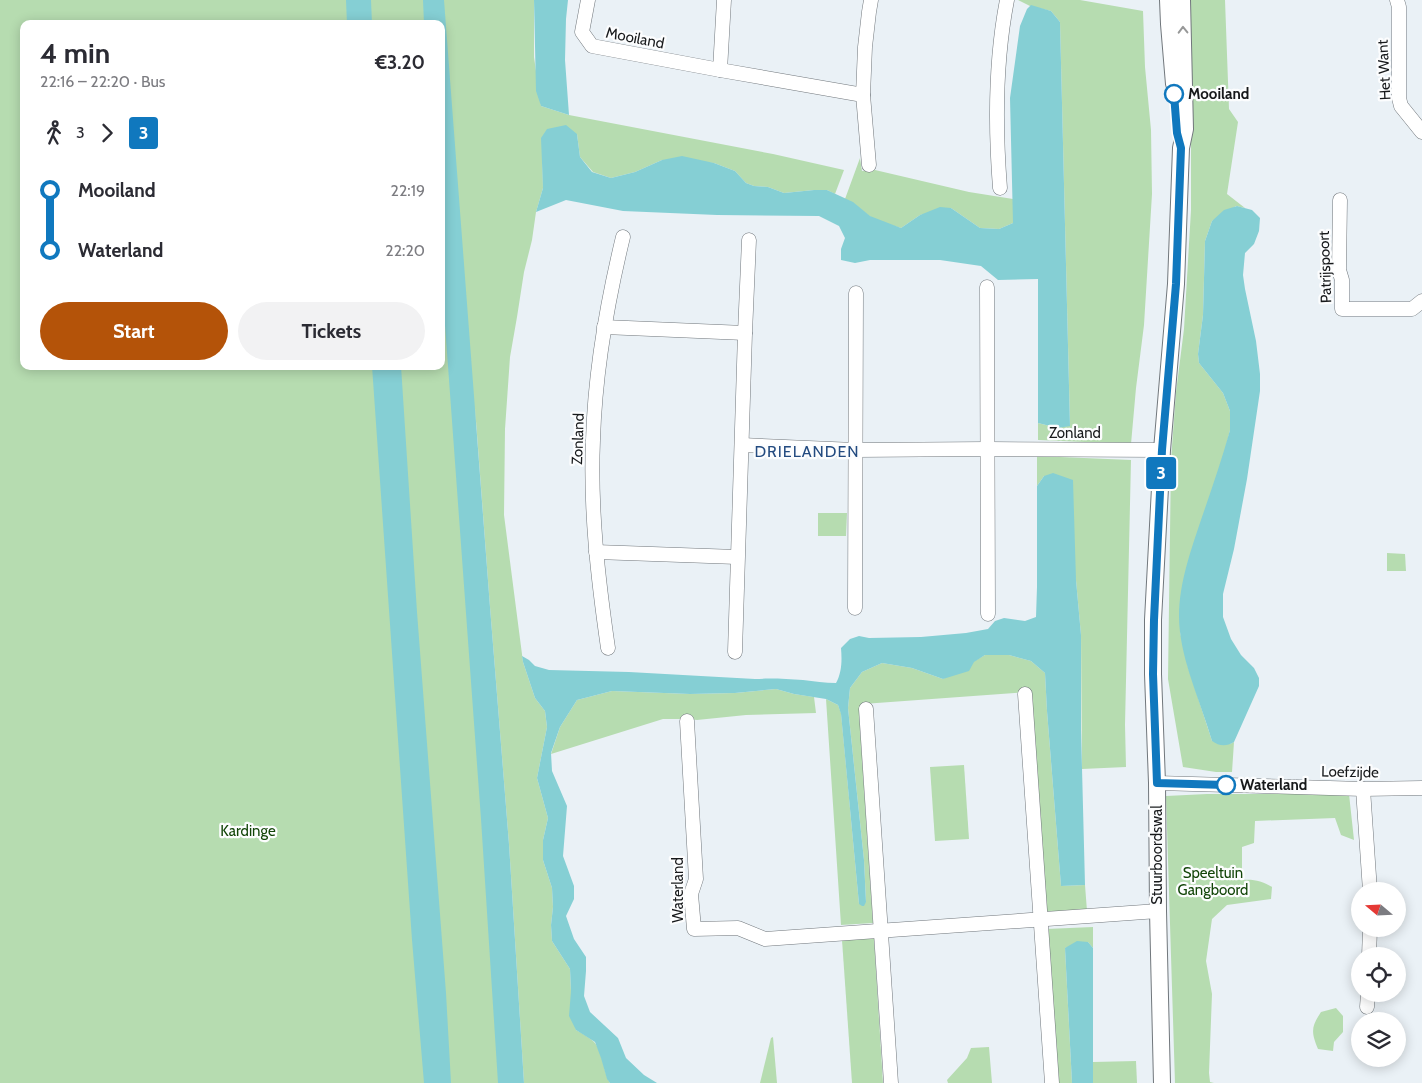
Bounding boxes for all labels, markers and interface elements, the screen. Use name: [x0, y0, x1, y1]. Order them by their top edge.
street label: Mooiland: [604, 24, 666, 52]
one-way arrow: [1178, 25, 1188, 33]
text: 4 min: [40, 36, 110, 70]
street label: Het Want: [1373, 39, 1395, 101]
text: €3.20: [375, 51, 425, 74]
text: 22:16 – 22:20 · Bus: [40, 72, 165, 91]
marker: Mooiland: [1164, 84, 1184, 104]
place label: Mooiland: [1188, 85, 1249, 103]
icon: walk: [40, 119, 68, 147]
icon: forward: [93, 119, 121, 147]
text: 3: [139, 122, 148, 144]
text: 3: [76, 123, 85, 142]
text: Mooiland: [78, 179, 156, 202]
text: 22:19: [391, 181, 425, 200]
street label: Patrijspoort: [1315, 230, 1335, 304]
text: Waterland: [78, 239, 163, 262]
text: 22:20: [385, 241, 425, 260]
button: Start: [40, 302, 228, 360]
button: Tickets: [238, 302, 425, 360]
street label: Zonland: [568, 413, 588, 465]
street label: Zonland: [1049, 424, 1101, 442]
district label: DRIELANDEN: [754, 442, 860, 461]
line badge: 3: [1145, 457, 1177, 489]
text: 3: [1156, 462, 1166, 484]
street label: Loefzijde: [1321, 762, 1379, 782]
marker: Waterland: [1216, 775, 1236, 795]
place label: Waterland: [1240, 776, 1307, 794]
street label: Stuurboordswal: [1148, 805, 1166, 905]
park label: Kardinge: [220, 822, 276, 840]
street label: Waterland: [669, 857, 687, 923]
park label: Speeltuin Gangboord: [1178, 864, 1248, 899]
north arrow: [1351, 882, 1406, 938]
map controls: [1351, 882, 1406, 1067]
button: locate: [1351, 947, 1406, 1002]
button: layers: [1351, 1012, 1406, 1067]

